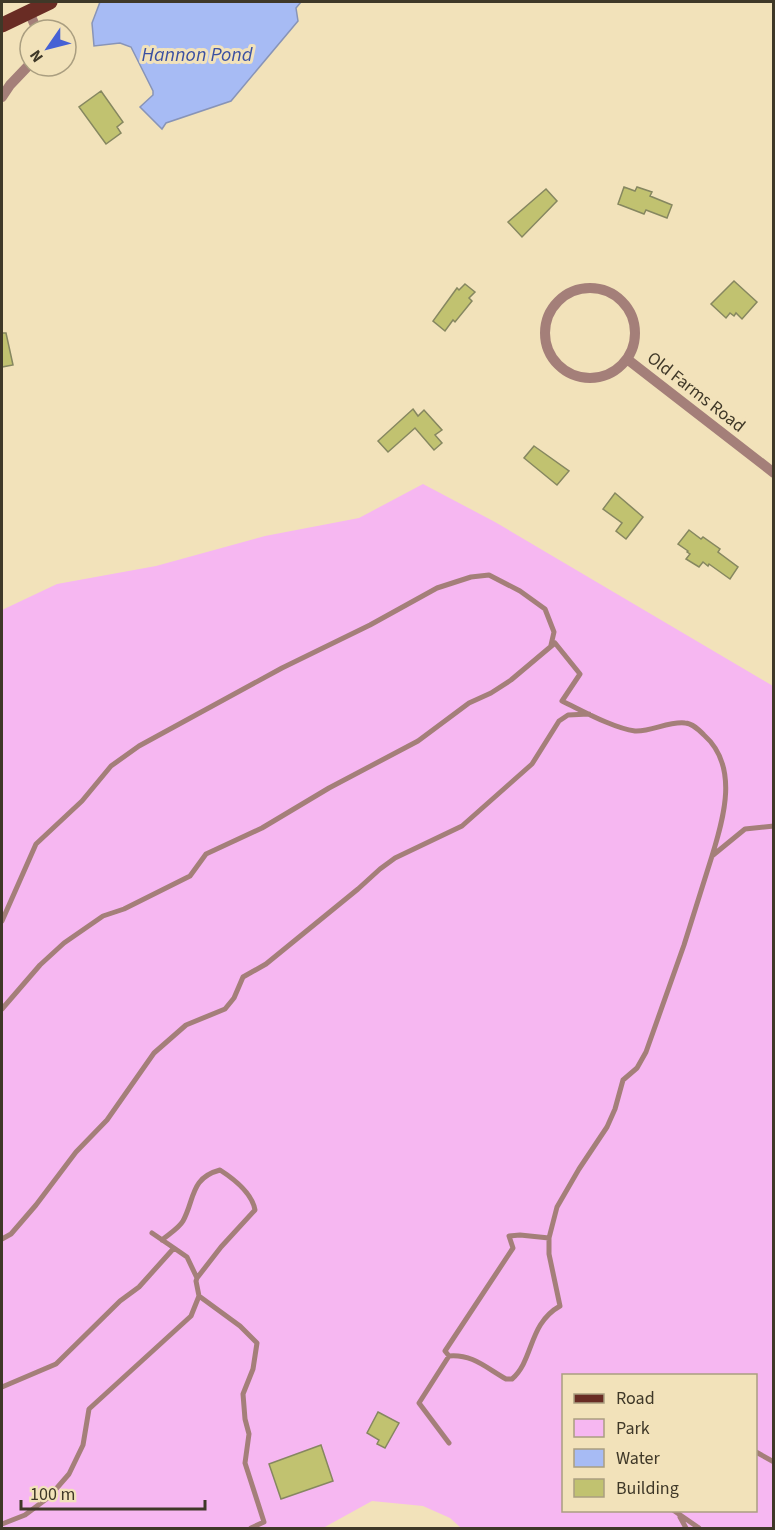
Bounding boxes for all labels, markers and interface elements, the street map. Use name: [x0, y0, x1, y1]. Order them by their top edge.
north arrow: [18, 18, 78, 78]
water label: Hannon Pond: [141, 41, 254, 69]
text: N: [24, 45, 49, 67]
street label: Old Farms Road: [642, 346, 750, 438]
legend: [562, 1374, 757, 1512]
text: Road: [616, 1386, 655, 1411]
text: Park: [616, 1416, 650, 1441]
text: Water: [616, 1446, 660, 1471]
scale bar: [21, 1473, 206, 1511]
text: Building: [616, 1476, 679, 1501]
text: 100 m: [30, 1482, 75, 1507]

